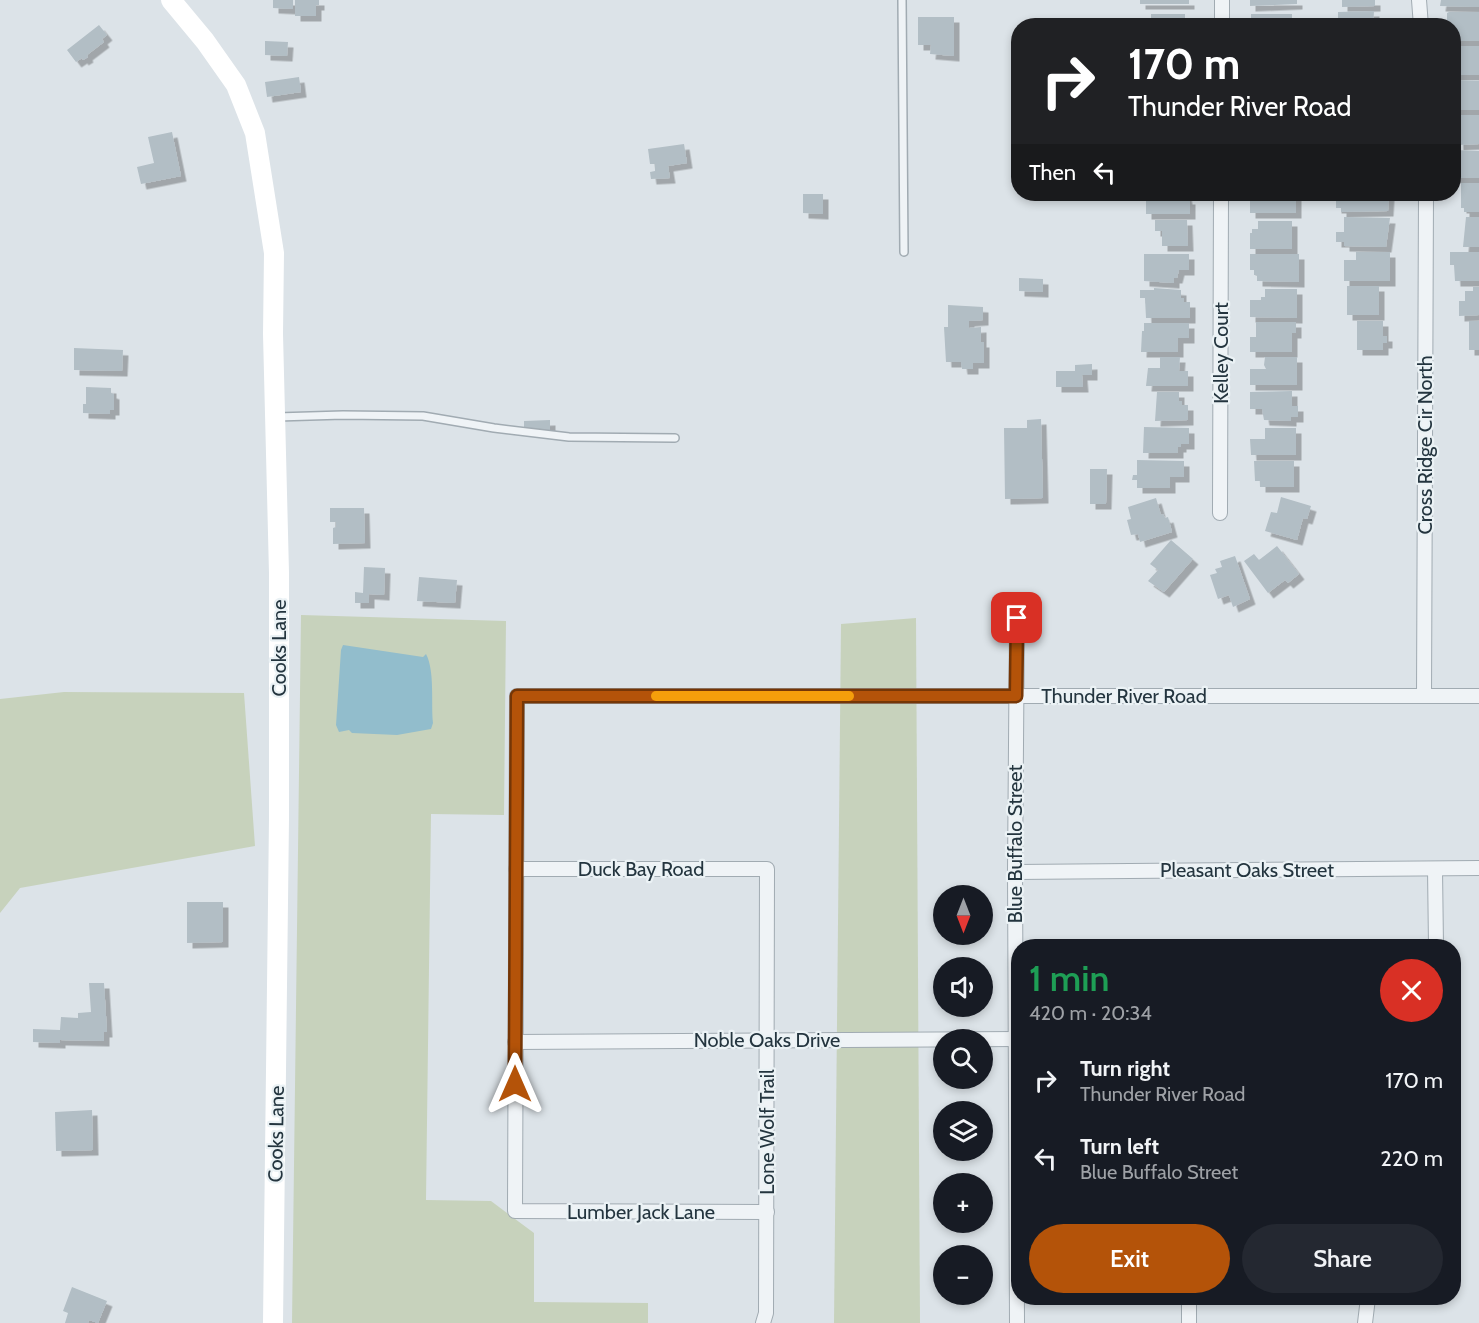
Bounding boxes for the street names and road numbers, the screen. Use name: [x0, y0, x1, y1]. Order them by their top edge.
street label: Kelley Court: [1209, 302, 1233, 404]
street label: Cross Ridge Cir North: [1413, 356, 1437, 534]
street label: Cooks Lane: [267, 600, 291, 696]
street label: Thunder River Road: [1041, 684, 1207, 708]
street label: Blue Buffalo Street: [1003, 765, 1027, 923]
street label: Duck Bay Road: [578, 857, 704, 881]
street label: Pleasant Oaks Street: [1160, 858, 1334, 882]
street label: Noble Oaks Drive: [694, 1028, 840, 1052]
street label: Lone Wolf Trail: [755, 1069, 779, 1195]
street label: Cooks Lane: [263, 1085, 289, 1183]
street label: Lumber Jack Lane: [567, 1200, 715, 1224]

